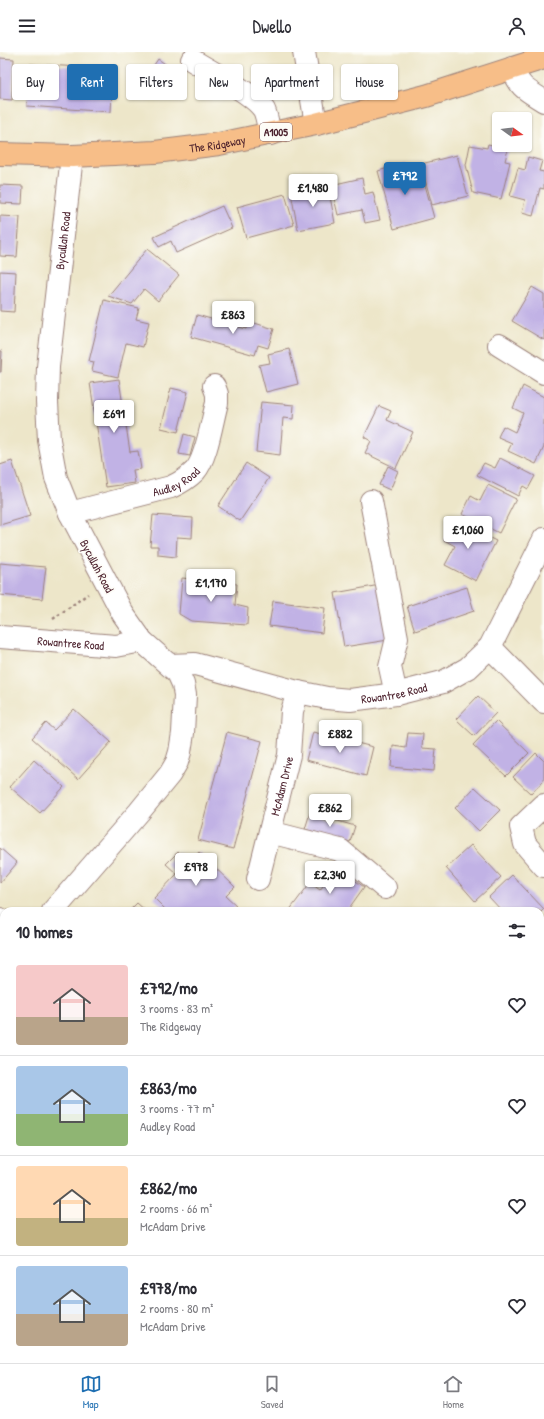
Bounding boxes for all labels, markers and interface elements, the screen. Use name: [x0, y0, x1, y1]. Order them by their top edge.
text: Dwello: [252, 14, 292, 39]
icon: menu: [16, 15, 38, 37]
icon: person: [506, 15, 528, 37]
chip: Buy: [12, 64, 59, 100]
chip: Rent: [67, 64, 118, 100]
chip: Filters: [126, 64, 187, 100]
chip: New: [195, 64, 243, 100]
chip: Apartment: [251, 64, 333, 100]
chip: House: [341, 64, 398, 100]
north arrow: [492, 112, 532, 152]
map controls: [492, 112, 532, 152]
road number: A1005: [260, 123, 292, 141]
street label: The Ridgeway: [188, 130, 247, 156]
pin: £792: [381, 162, 429, 196]
text: £792: [393, 166, 417, 184]
pin: £1,480: [280, 174, 346, 208]
text: £1,480: [298, 178, 328, 196]
street label: Bycullah Road: [51, 210, 74, 270]
pin: £863: [209, 301, 257, 335]
text: £863: [221, 305, 245, 323]
pin: £691: [90, 400, 138, 434]
text: £691: [103, 404, 125, 422]
street label: Audley Road: [151, 463, 204, 500]
pin: £1,060: [435, 516, 501, 550]
text: £1,060: [452, 520, 484, 538]
street label: Bycullah Road: [76, 536, 118, 596]
pin: £1,170: [178, 569, 244, 603]
text: £1,170: [195, 573, 227, 591]
street label: Rowantree Road: [37, 631, 105, 654]
street label: Rowantree Road: [360, 678, 429, 707]
pin: £882: [316, 720, 364, 754]
text: £882: [328, 724, 352, 742]
street label: McAdam Drive: [266, 754, 297, 817]
pin: £862: [306, 794, 354, 828]
text: £862: [318, 798, 342, 816]
pin: £978: [172, 853, 220, 887]
text: £978: [184, 857, 208, 875]
pin: £2,340: [297, 861, 363, 895]
text: £2,340: [314, 865, 346, 883]
text: 10 homes: [16, 920, 73, 943]
icon: filters: [506, 920, 528, 942]
text: £792/mo: [140, 976, 198, 999]
icon: home: [48, 981, 96, 1029]
icon: heart: [506, 994, 528, 1016]
text: 3 rooms · 83 m²: [140, 999, 213, 1017]
text: The Ridgeway: [140, 1017, 201, 1035]
text: £863/mo: [140, 1076, 197, 1099]
icon: home: [48, 1082, 96, 1130]
icon: heart: [506, 1095, 528, 1117]
text: 3 rooms · 77 m²: [140, 1099, 214, 1117]
text: Audley Road: [140, 1117, 195, 1135]
text: £862/mo: [140, 1176, 197, 1199]
icon: home: [48, 1182, 96, 1230]
icon: heart: [506, 1195, 528, 1217]
text: 2 rooms · 66 m²: [140, 1199, 212, 1217]
text: McAdam Drive: [140, 1217, 206, 1235]
text: £978/mo: [140, 1276, 197, 1299]
icon: home: [48, 1282, 96, 1330]
icon: heart: [506, 1295, 528, 1317]
text: 2 rooms · 80 m²: [140, 1299, 213, 1317]
text: McAdam Drive: [140, 1317, 206, 1335]
tab: Map: [80, 1373, 102, 1411]
tab: Saved: [261, 1373, 283, 1411]
tab: Home: [442, 1373, 464, 1411]

